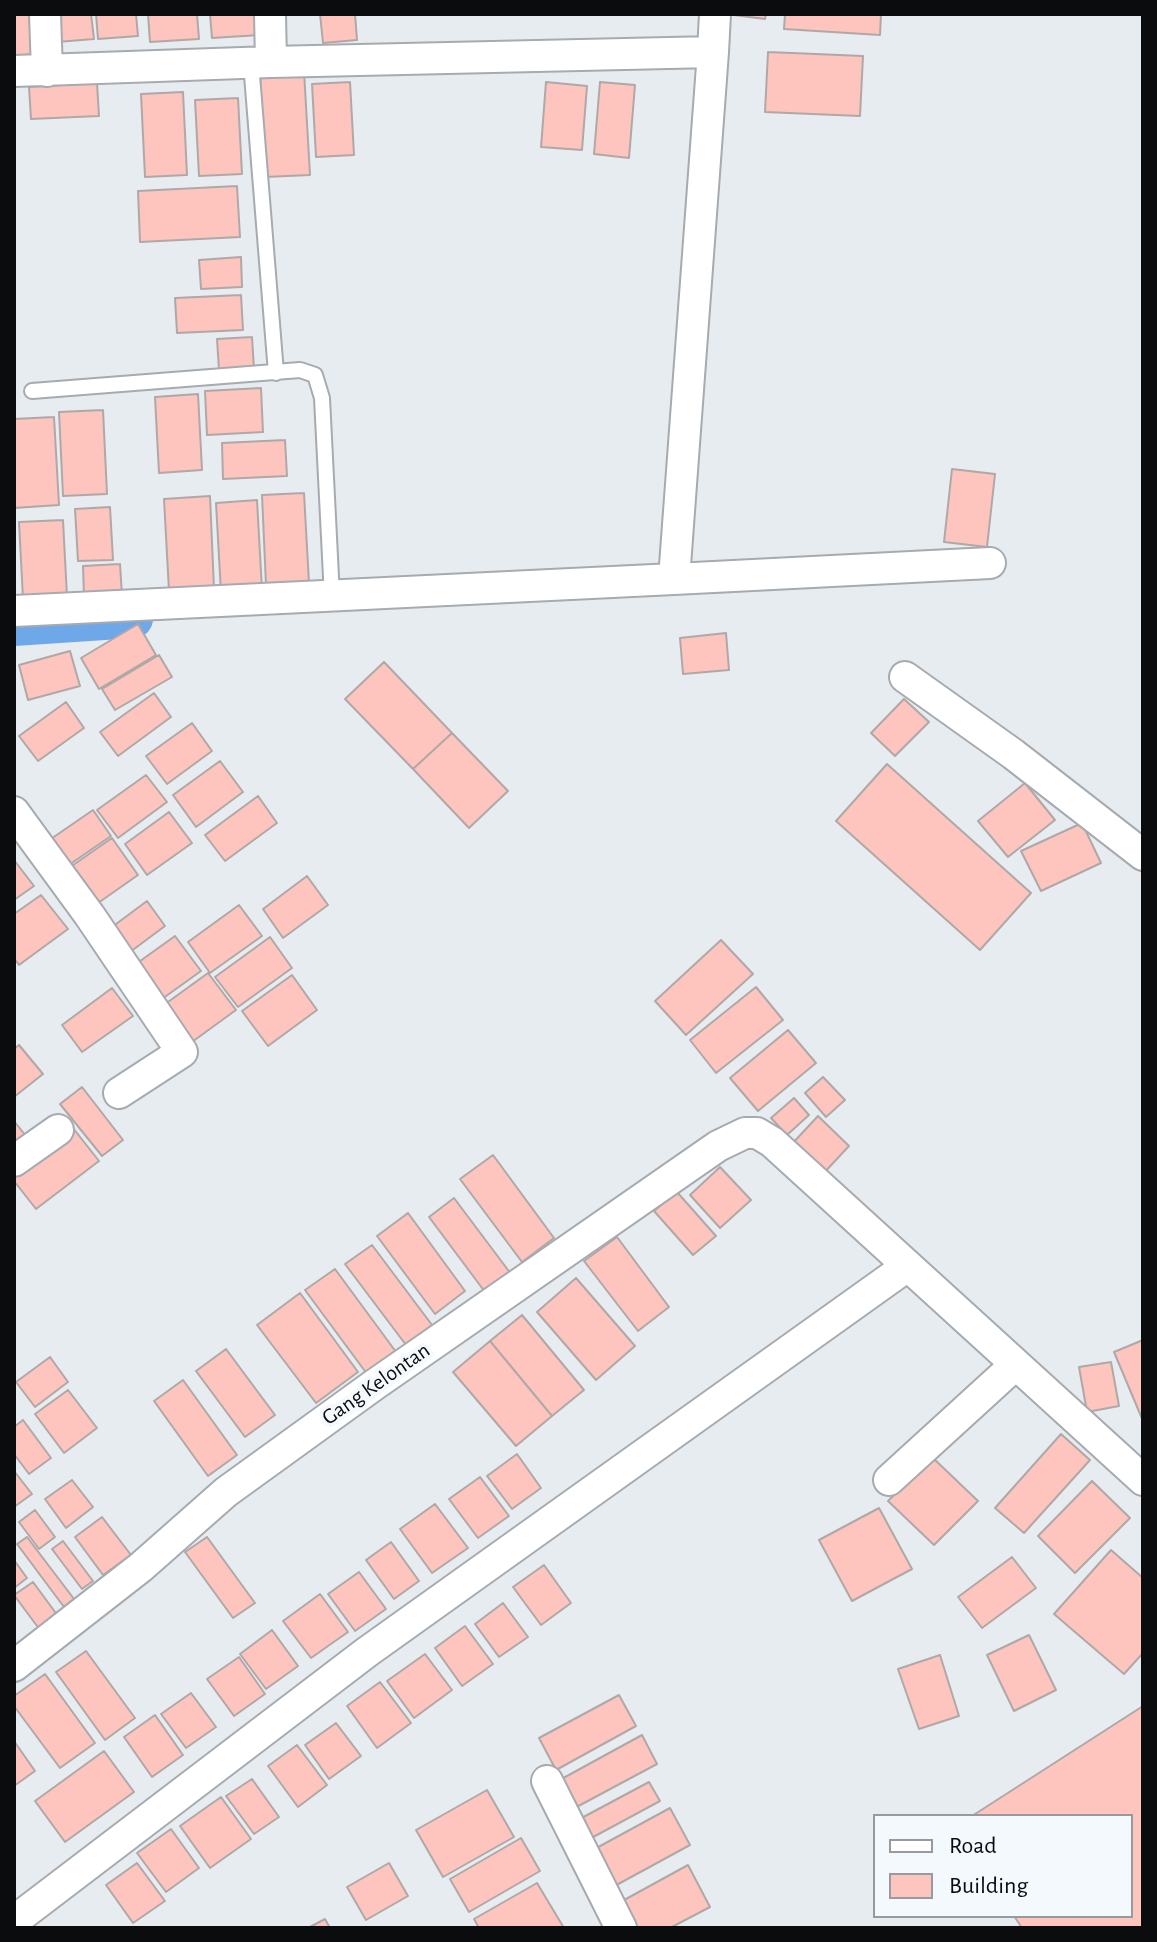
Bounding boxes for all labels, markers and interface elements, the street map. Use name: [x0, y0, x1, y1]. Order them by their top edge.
street label: Gang Kelontan: [317, 1337, 435, 1431]
legend: [873, 1814, 1133, 1918]
text: Road: [949, 1834, 997, 1858]
text: Building: [949, 1874, 1028, 1898]

